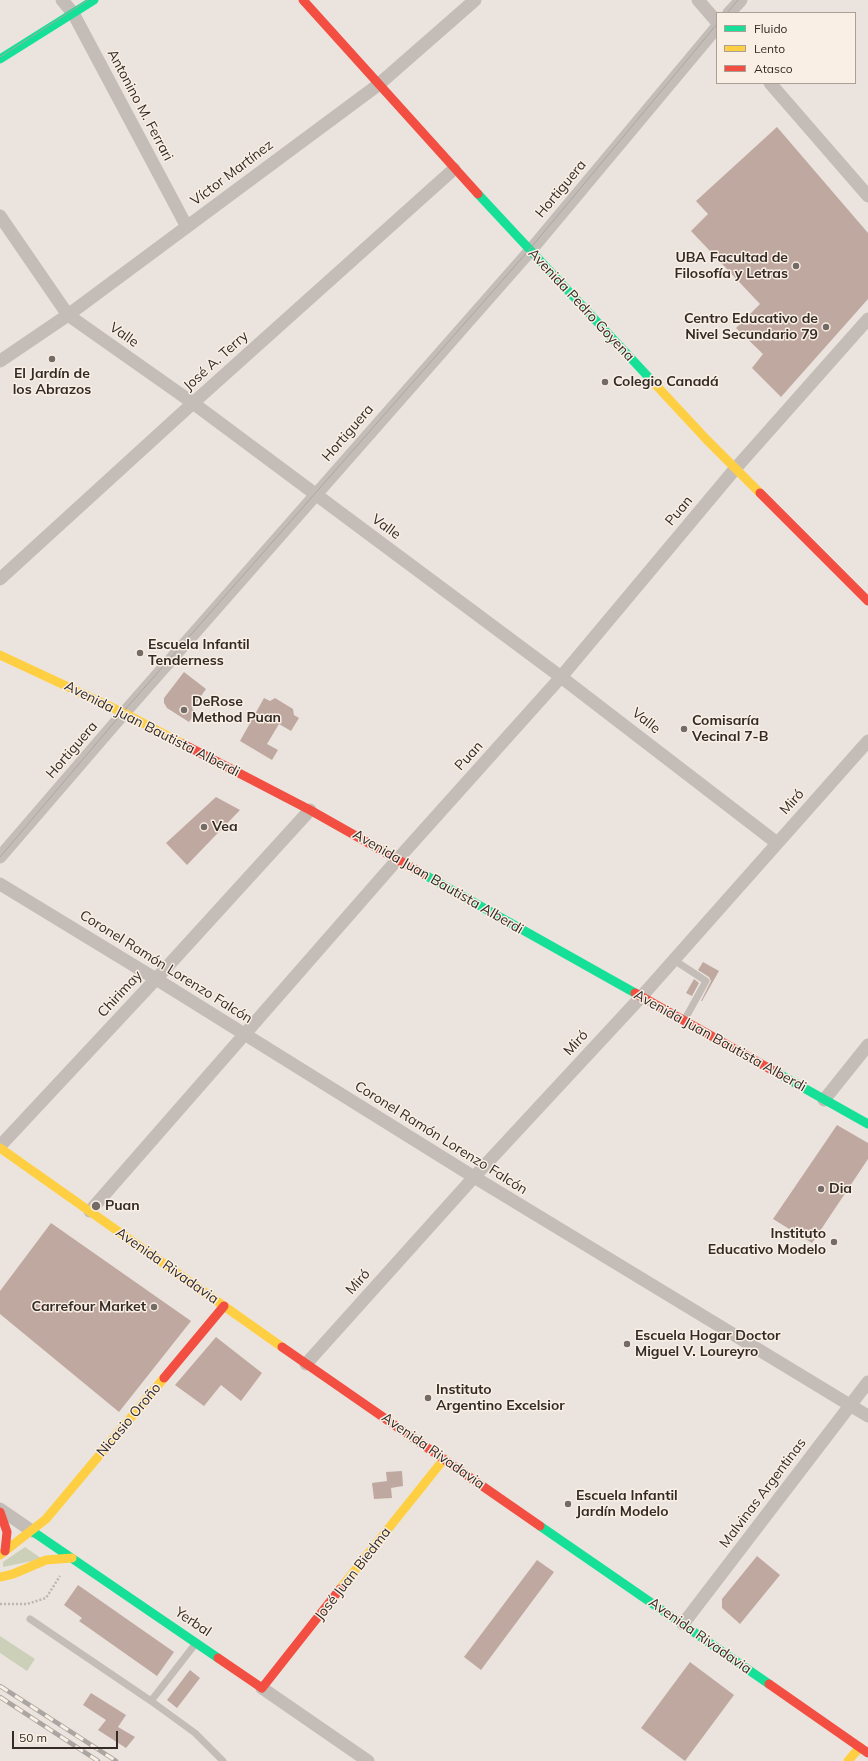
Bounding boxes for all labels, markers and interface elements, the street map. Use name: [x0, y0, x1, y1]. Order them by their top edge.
legend: [716, 12, 856, 84]
text: Fluido: [754, 21, 787, 36]
text: Lento: [754, 41, 785, 56]
street label: Antonino M. Ferrari: [104, 46, 176, 164]
text: Atasco: [754, 61, 793, 76]
street label: Víctor Martínez: [188, 137, 276, 209]
street label: Hortiguera: [532, 157, 590, 221]
street label: Avenida Pedro Goyena: [524, 245, 638, 365]
place label: UBA Facultad de Filosofía y Letras: [675, 250, 788, 282]
marker: UBA Facultad de Filosofía y Letras: [791, 261, 801, 271]
place label: Centro Educativo de Nivel Secundario 79: [684, 311, 818, 344]
street label: Valle: [106, 319, 142, 351]
marker: Centro Educativo de Nivel Secundario 79: [821, 322, 831, 332]
street label: José A. Terry: [180, 328, 252, 394]
marker: El Jardín de los Abrazos: [47, 354, 57, 364]
place label: El Jardín de los Abrazos: [13, 366, 91, 398]
place label: Colegio Canadá: [613, 374, 719, 390]
marker: Colegio Canadá: [600, 377, 610, 387]
street label: Hortiguera: [319, 401, 377, 465]
street label: Puan: [662, 493, 696, 529]
street label: Valle: [368, 511, 404, 543]
place label: Escuela Infantil Tenderness: [148, 637, 250, 670]
marker: Escuela Infantil Tenderness: [135, 648, 145, 658]
street label: Avenida Juan Bautista Alberdi: [62, 677, 242, 781]
place label: DeRose Method Puan: [192, 694, 281, 726]
marker: DeRose Method Puan: [179, 705, 189, 715]
street label: Valle: [628, 705, 664, 737]
place label: Comisaría Vecinal 7-B: [692, 713, 768, 746]
street label: Hortiguera: [43, 718, 101, 782]
marker: Comisaría Vecinal 7-B: [679, 724, 689, 734]
street label: Puan: [451, 738, 487, 774]
street label: Miró: [776, 786, 808, 818]
place label: Vea: [212, 819, 238, 835]
marker: Vea: [199, 822, 209, 832]
street label: Avenida Juan Bautista Alberdi: [350, 826, 526, 938]
street label: Coronel Ramón Lorenzo Falcón: [77, 907, 255, 1027]
street label: Chirimay: [94, 967, 146, 1021]
street label: Avenida Juan Bautista Alberdi: [631, 987, 809, 1095]
street label: Miró: [560, 1027, 592, 1059]
street label: Coronel Ramón Lorenzo Falcón: [352, 1078, 530, 1198]
place label: Dia: [829, 1181, 852, 1197]
marker: Dia: [816, 1184, 826, 1194]
place label: Puan: [105, 1198, 140, 1214]
marker: Puan: [90, 1200, 102, 1212]
street label: Avenida Rivadavia: [112, 1224, 222, 1308]
place label: Instituto Educativo Modelo: [708, 1226, 826, 1258]
marker: Instituto Educativo Modelo: [829, 1237, 839, 1247]
street label: Miró: [342, 1266, 374, 1298]
place label: Carrefour Market: [32, 1299, 146, 1315]
marker: Carrefour Market: [149, 1302, 159, 1312]
place label: Escuela Hogar Doctor Miguel V. Loureyro: [635, 1328, 780, 1360]
marker: Escuela Hogar Doctor Miguel V. Loureyro: [622, 1339, 632, 1349]
street label: Nicasio Oroño: [93, 1380, 165, 1460]
place label: Instituto Argentino Excelsior: [436, 1382, 565, 1414]
marker: Instituto Argentino Excelsior: [423, 1393, 433, 1403]
street label: Avenida Rivadavia: [378, 1409, 488, 1493]
street label: Malvinas Argentinas: [716, 1435, 810, 1551]
place label: Escuela Infantil Jardín Modelo: [576, 1488, 678, 1520]
marker: Escuela Infantil Jardín Modelo: [563, 1499, 573, 1509]
street label: José Juan Biedma: [311, 1524, 395, 1624]
street label: Avenida Rivadavia: [645, 1594, 755, 1678]
street label: Yerbal: [172, 1604, 214, 1640]
scale bar: [14, 1723, 120, 1749]
text: 50 m: [19, 1730, 47, 1745]

